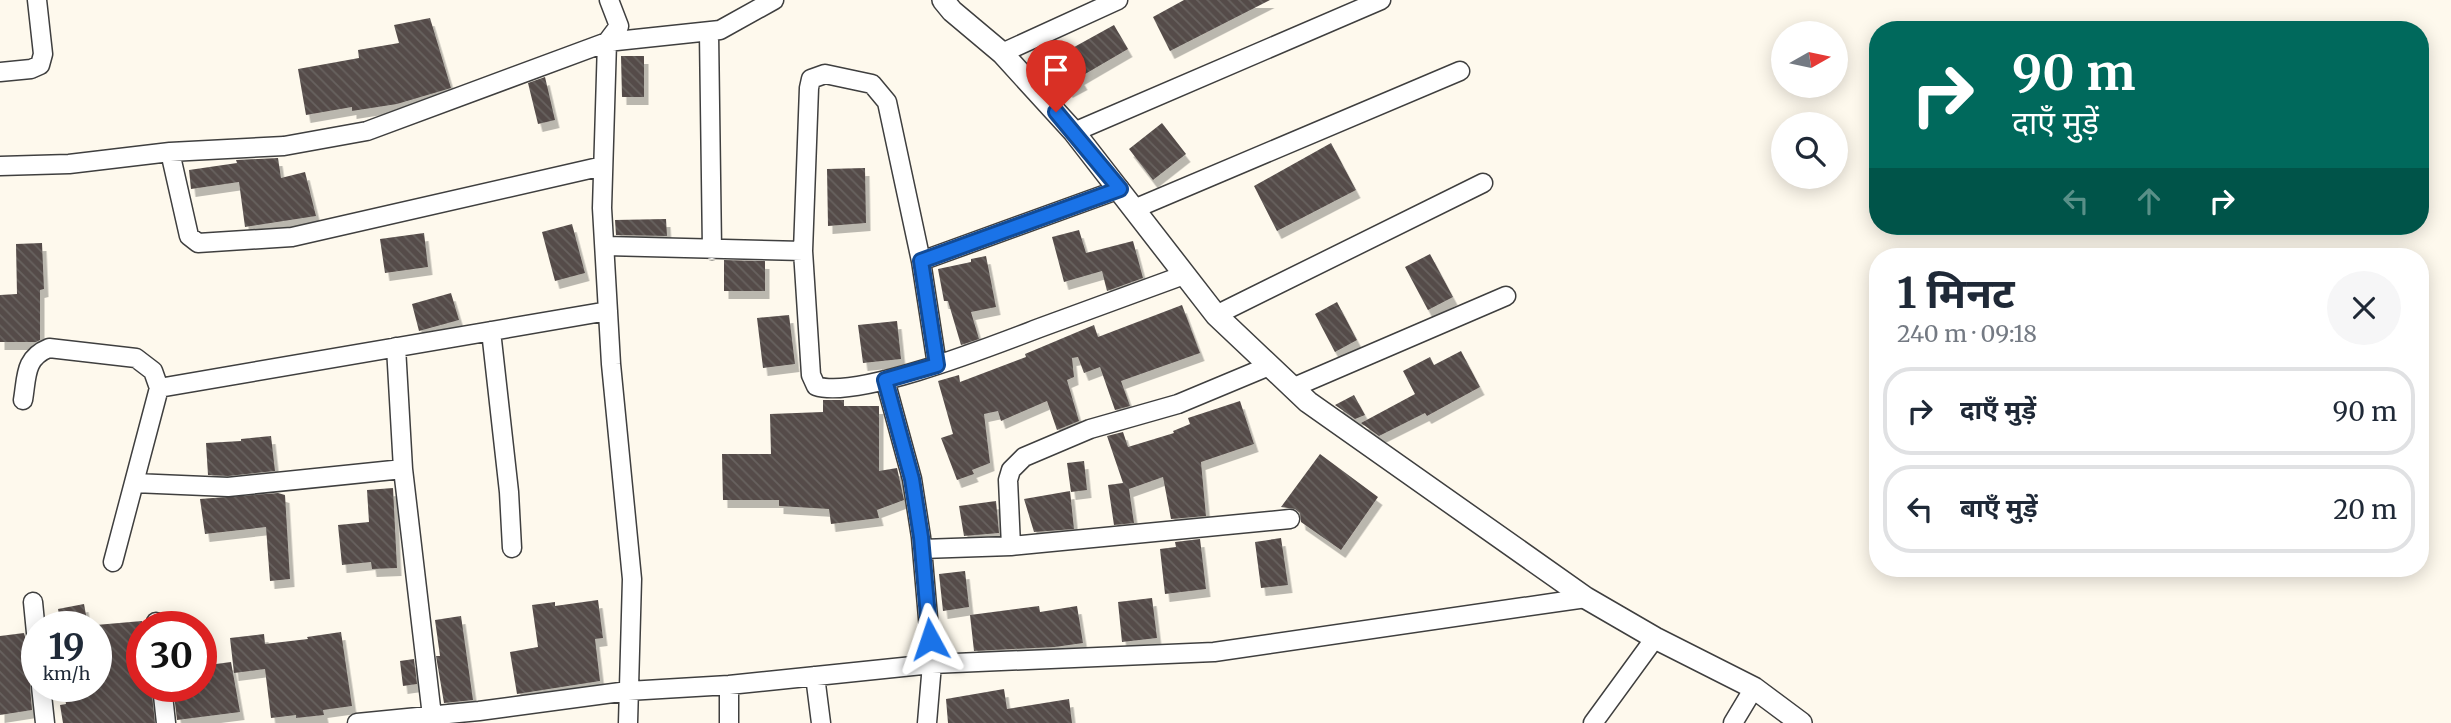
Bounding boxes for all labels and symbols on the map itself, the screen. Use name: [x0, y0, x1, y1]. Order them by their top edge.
north arrow: [1771, 21, 1848, 98]
pin: [1026, 40, 1086, 112]
position arrow: [893, 602, 967, 676]
speed limit sign: 30: [126, 611, 217, 702]

